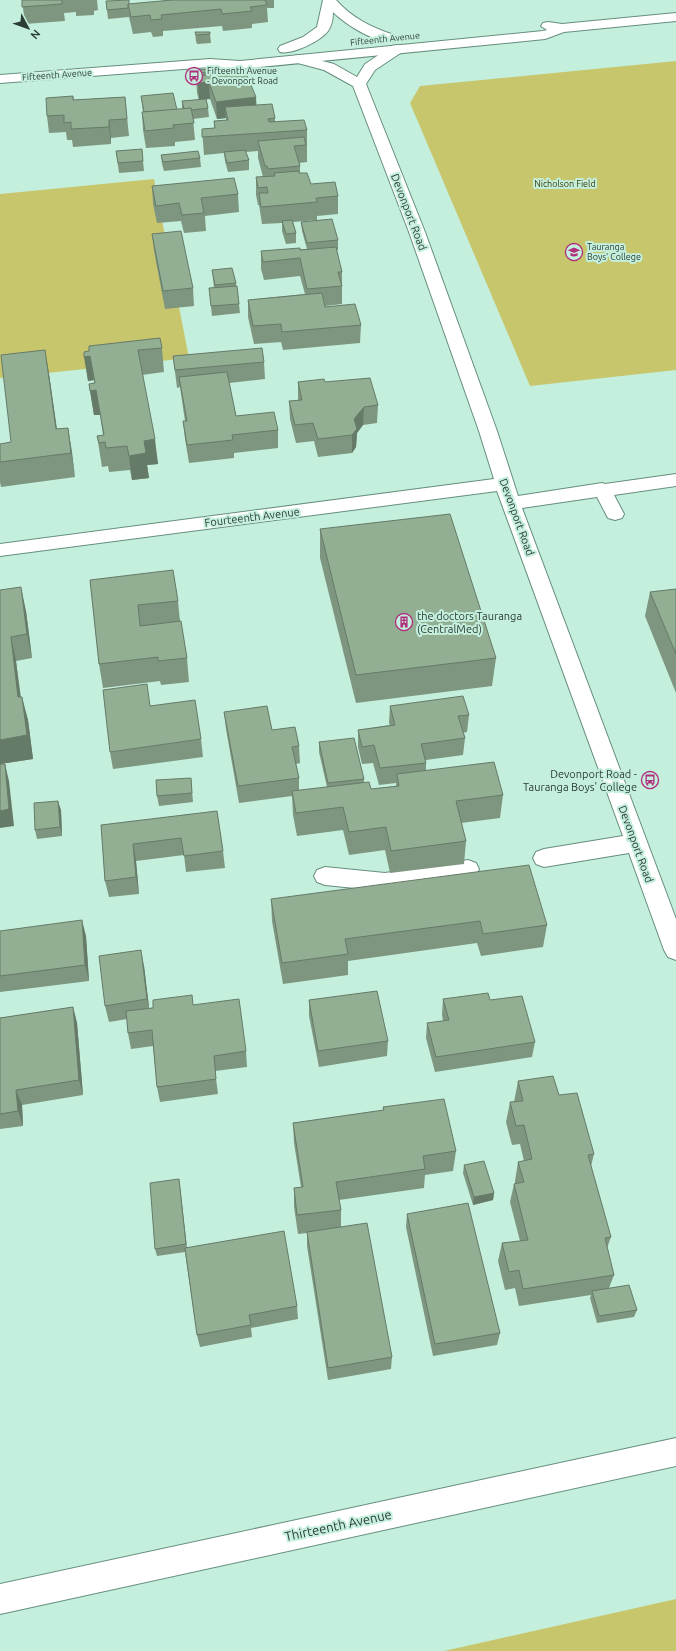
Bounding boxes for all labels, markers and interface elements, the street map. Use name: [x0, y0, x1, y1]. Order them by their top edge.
north arrow: [8, 8, 48, 48]
text: N: [28, 28, 43, 42]
street label: Fifteenth Avenue: [350, 30, 420, 48]
bus stop icon: Fifteenth Avenue - Devonport Road: [184, 66, 204, 86]
place label: Fifteenth Avenue - Devonport Road: [207, 66, 278, 86]
street label: Fifteenth Avenue: [22, 68, 92, 82]
street label: Devonport Road: [389, 172, 429, 252]
park label: Nicholson Field: [534, 179, 596, 189]
school or university icon: Tauranga Boys' College: [564, 242, 584, 262]
place label: Tauranga Boys' College: [587, 242, 641, 262]
street label: Devonport Road: [497, 477, 537, 557]
street label: Fourteenth Avenue: [204, 505, 300, 529]
place label: the doctors Tauranga (CentralMed): [417, 610, 522, 636]
building icon: the doctors Tauranga (CentralMed): [394, 612, 414, 632]
place label: Devonport Road - Tauranga Boys' College: [523, 768, 637, 793]
bus stop icon: Devonport Road - Tauranga Boys' College: [640, 770, 660, 790]
street label: Devonport Road: [616, 804, 656, 884]
street label: Thirteenth Avenue: [283, 1507, 393, 1543]

